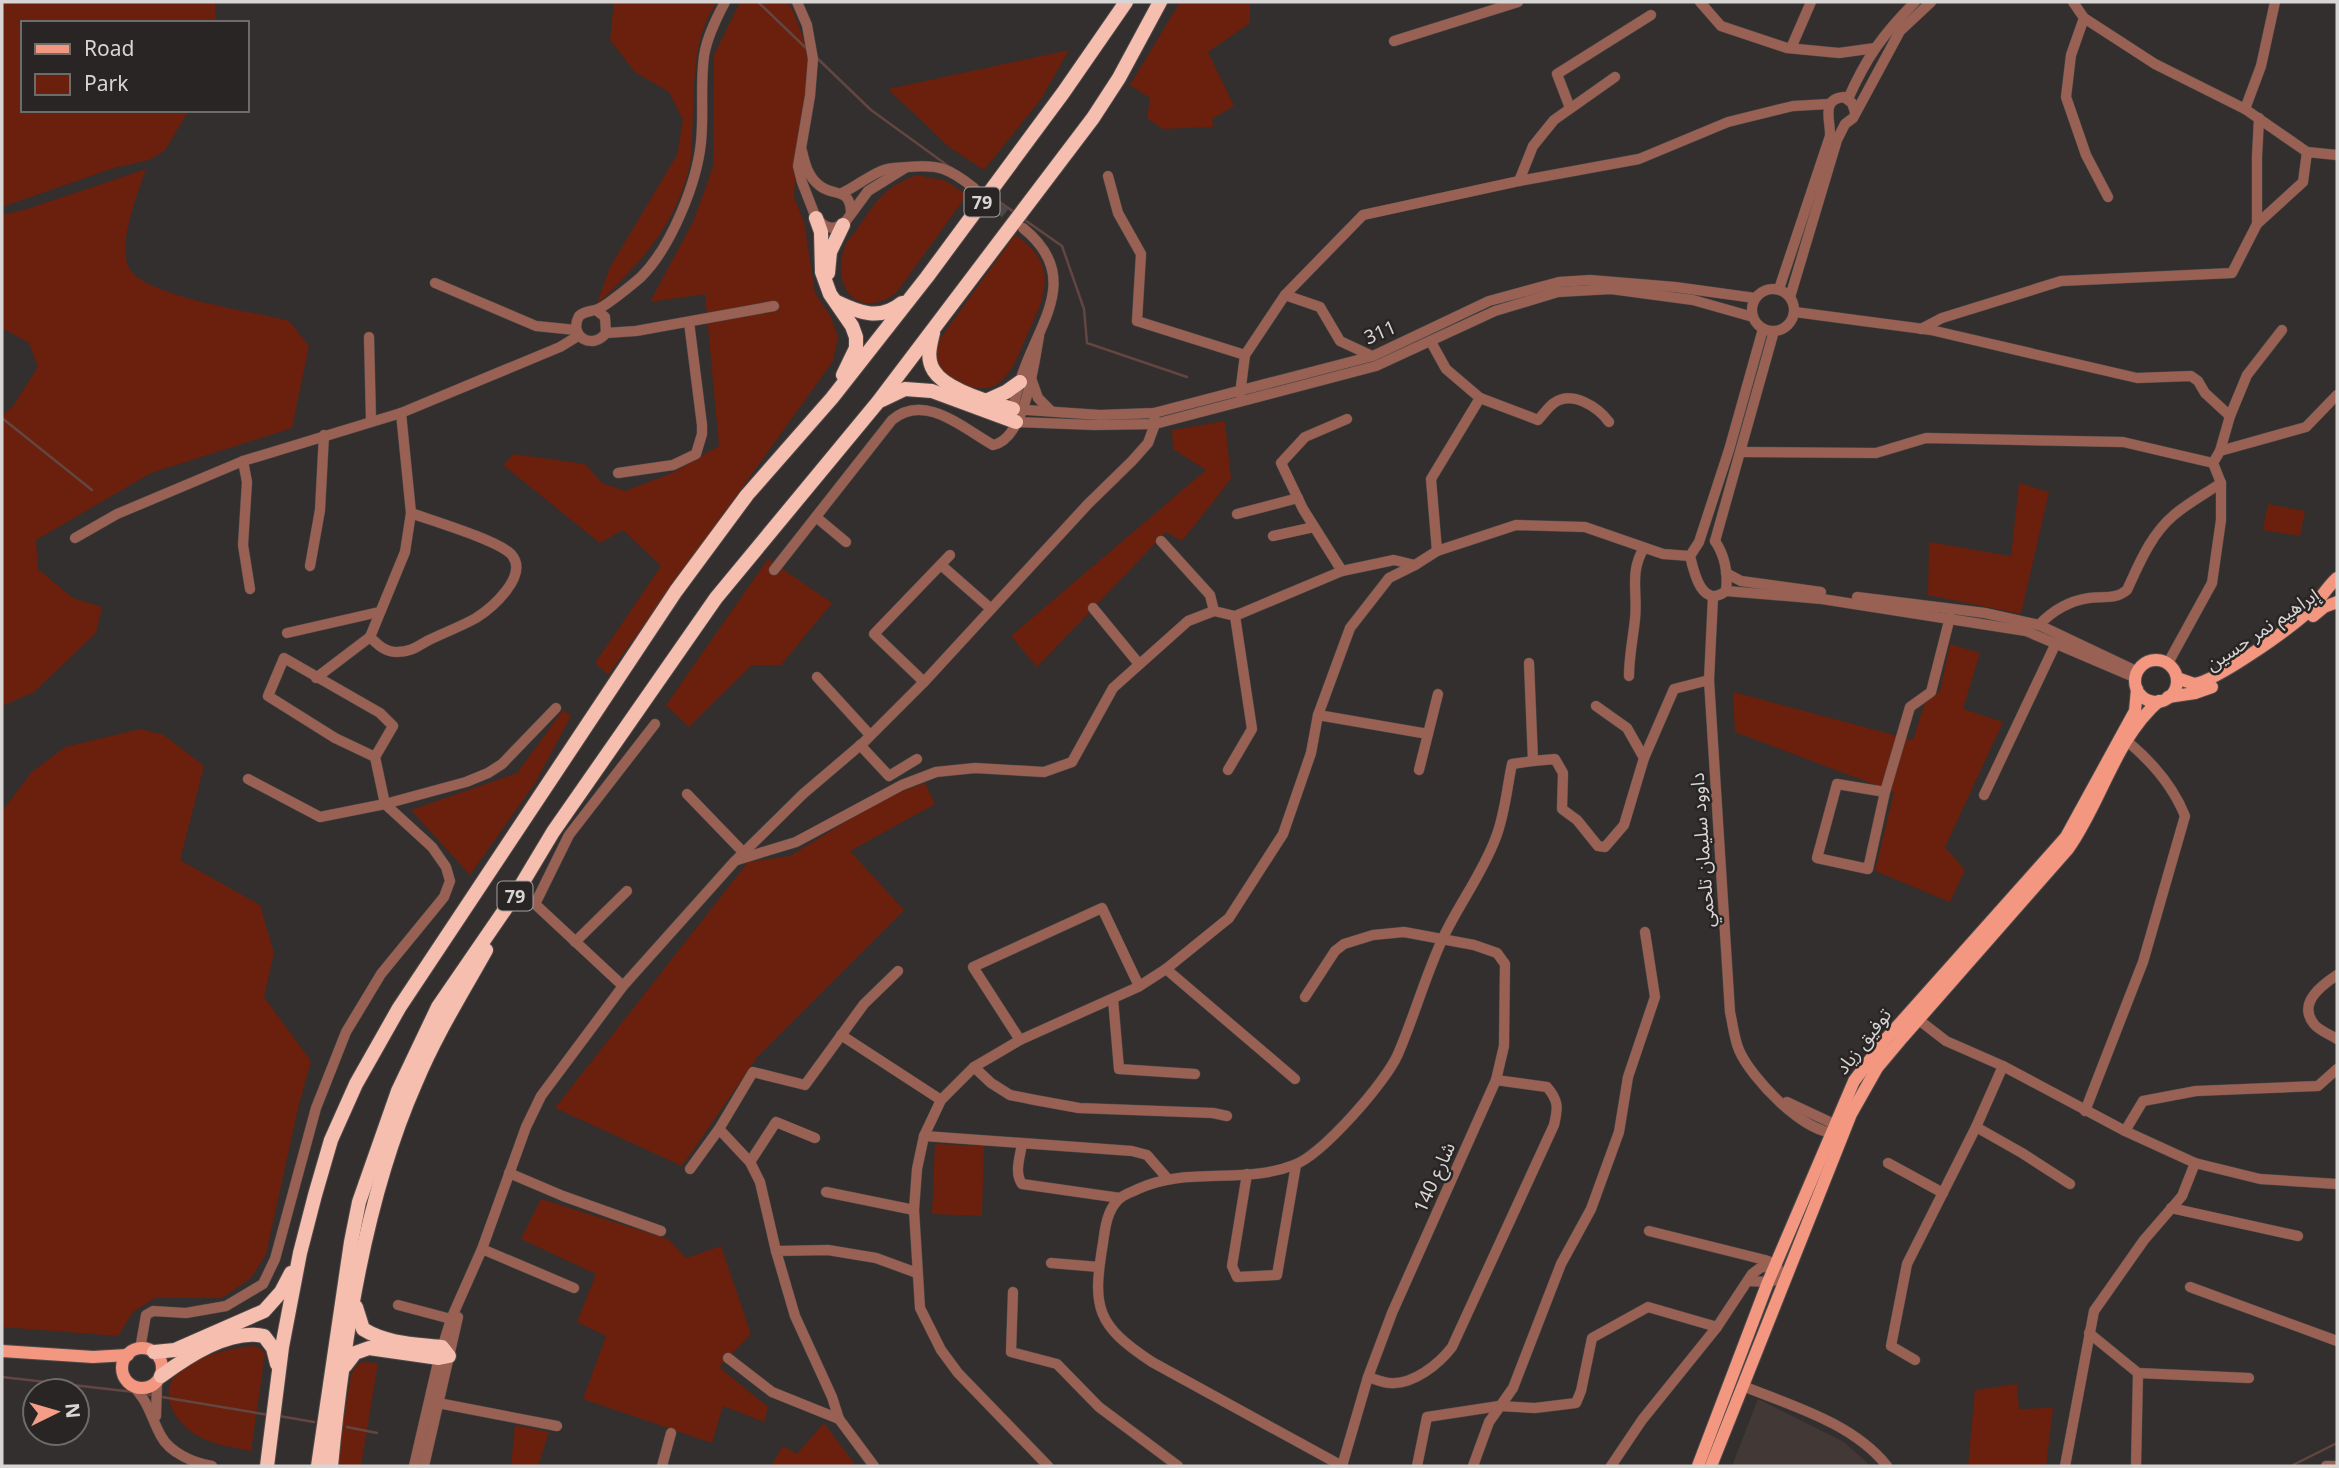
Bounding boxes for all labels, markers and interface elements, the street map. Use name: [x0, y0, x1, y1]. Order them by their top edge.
legend: [21, 21, 248, 112]
text: Road: [84, 34, 134, 62]
text: Park: [84, 69, 129, 97]
road number: 79: [964, 188, 1000, 216]
street label: 311: [1360, 314, 1400, 350]
street label: إبراهيم نمر حسين: [2200, 581, 2326, 678]
street label: داوود سليمان تلحمي: [1684, 772, 1723, 928]
road number: 79: [498, 882, 532, 911]
street label: توفيق زياد: [1829, 1003, 1897, 1079]
street label: شارع 140: [1407, 1138, 1462, 1217]
north arrow: [21, 1377, 91, 1447]
text: N: [59, 1402, 87, 1419]

